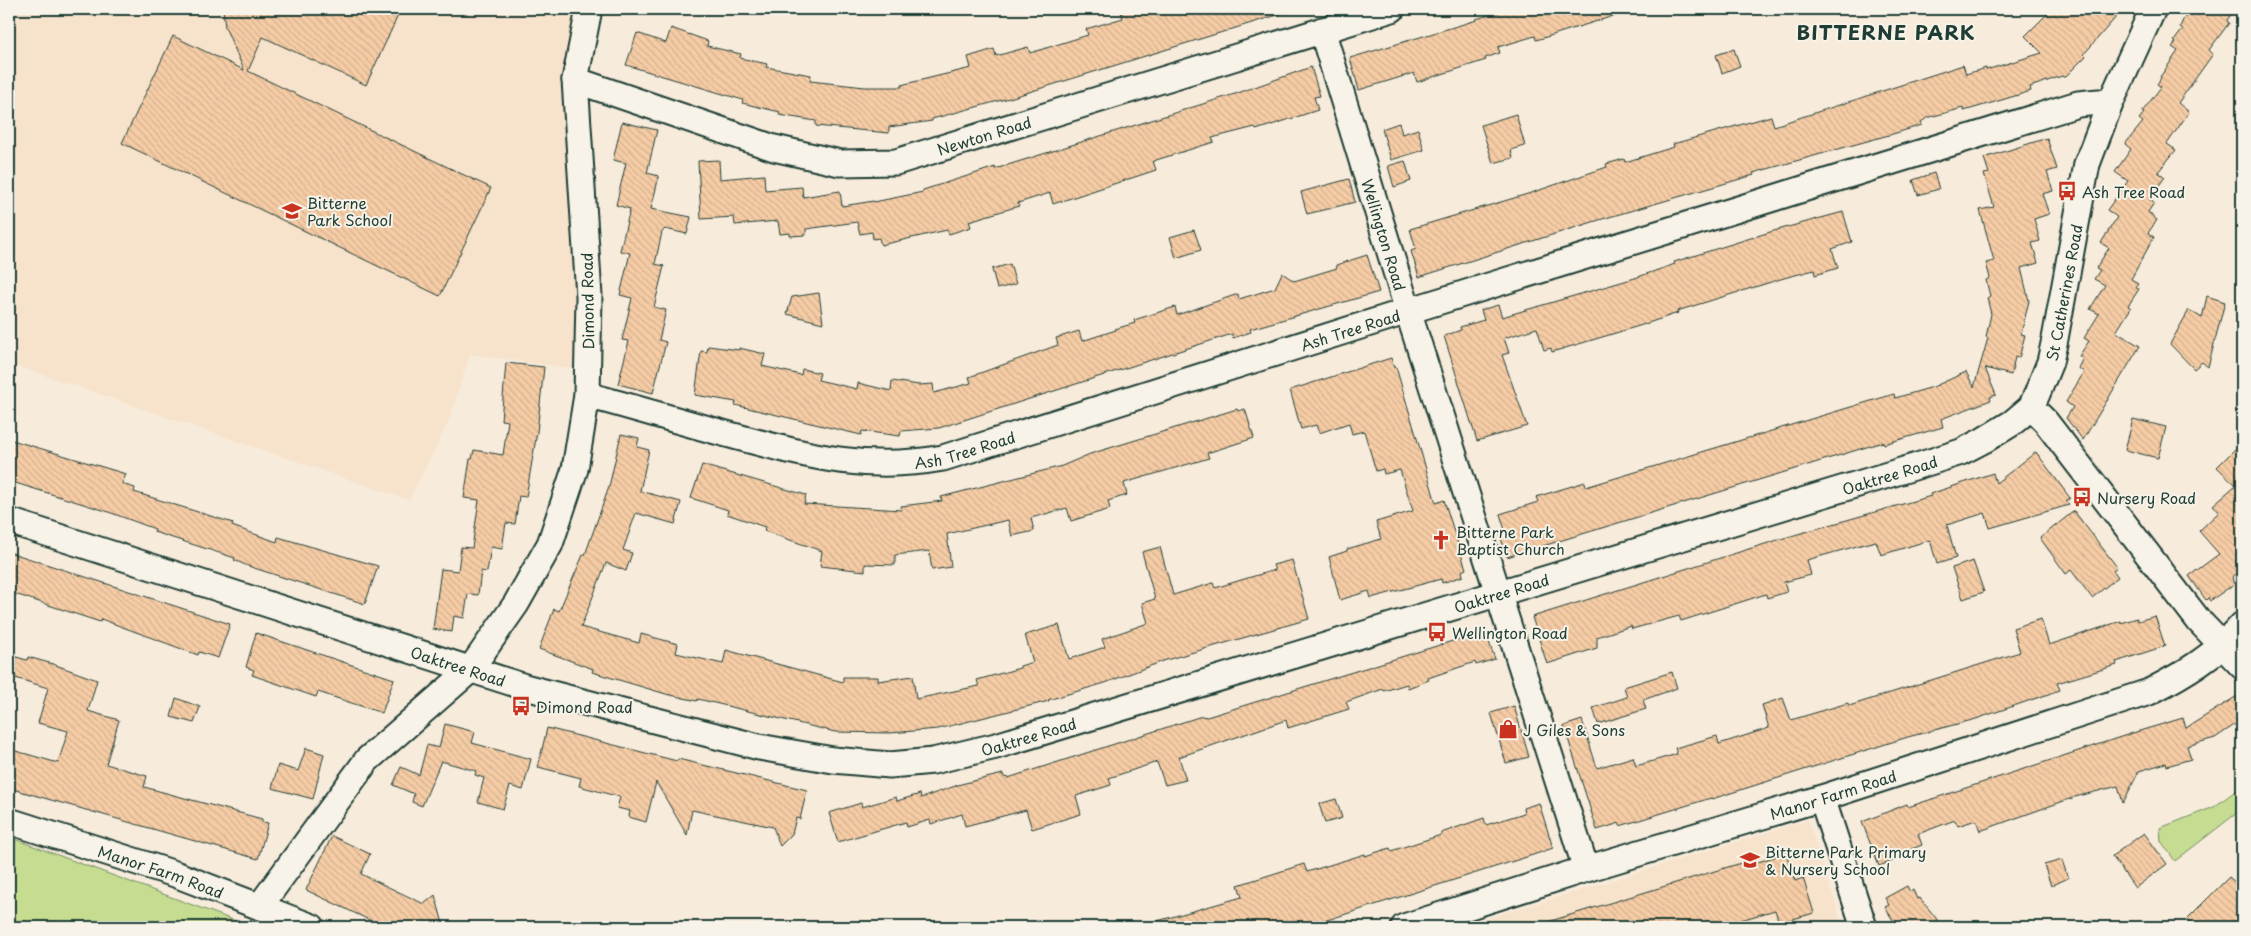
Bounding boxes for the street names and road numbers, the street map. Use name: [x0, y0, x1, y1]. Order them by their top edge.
street label: Newton Road: [934, 109, 1034, 160]
street label: Wellington Road: [1357, 176, 1413, 293]
street label: St Catherines Road: [2039, 222, 2087, 363]
street label: Dimond Road: [575, 252, 599, 350]
street label: Ash Tree Road: [1298, 303, 1403, 356]
street label: Ash Tree Road: [913, 424, 1018, 473]
street label: Oaktree Road: [1839, 449, 1940, 500]
street label: Oaktree Road: [1451, 567, 1552, 618]
street label: Oaktree Road: [408, 640, 509, 692]
street label: Oaktree Road: [979, 711, 1079, 761]
street label: Manor Farm Road: [1767, 763, 1899, 825]
street label: Manor Farm Road: [95, 839, 227, 903]

